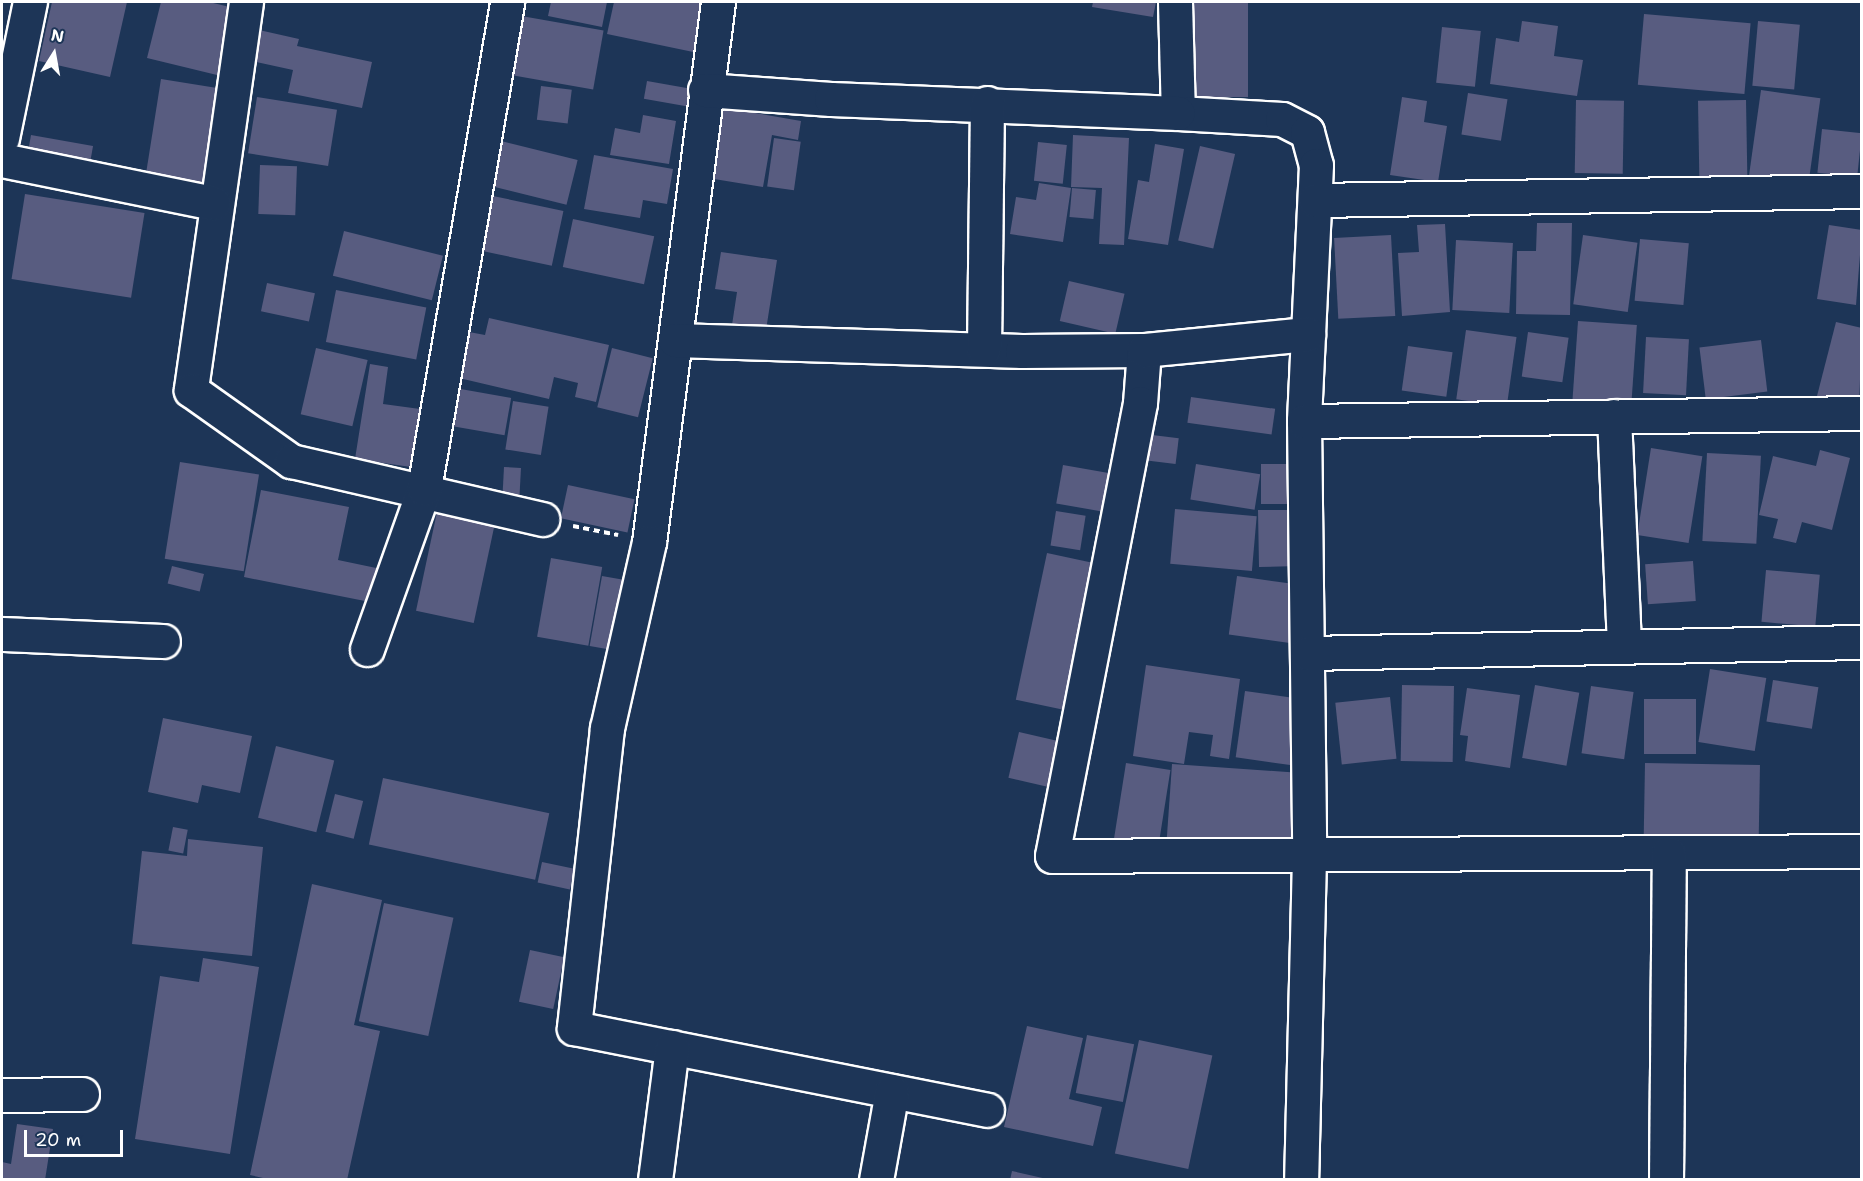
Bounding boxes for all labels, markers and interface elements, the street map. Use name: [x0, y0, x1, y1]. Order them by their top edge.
north arrow: [24, 24, 84, 84]
text: N: [49, 24, 66, 47]
scale bar: [27, 1118, 126, 1156]
text: 20 m: [35, 1128, 81, 1152]

